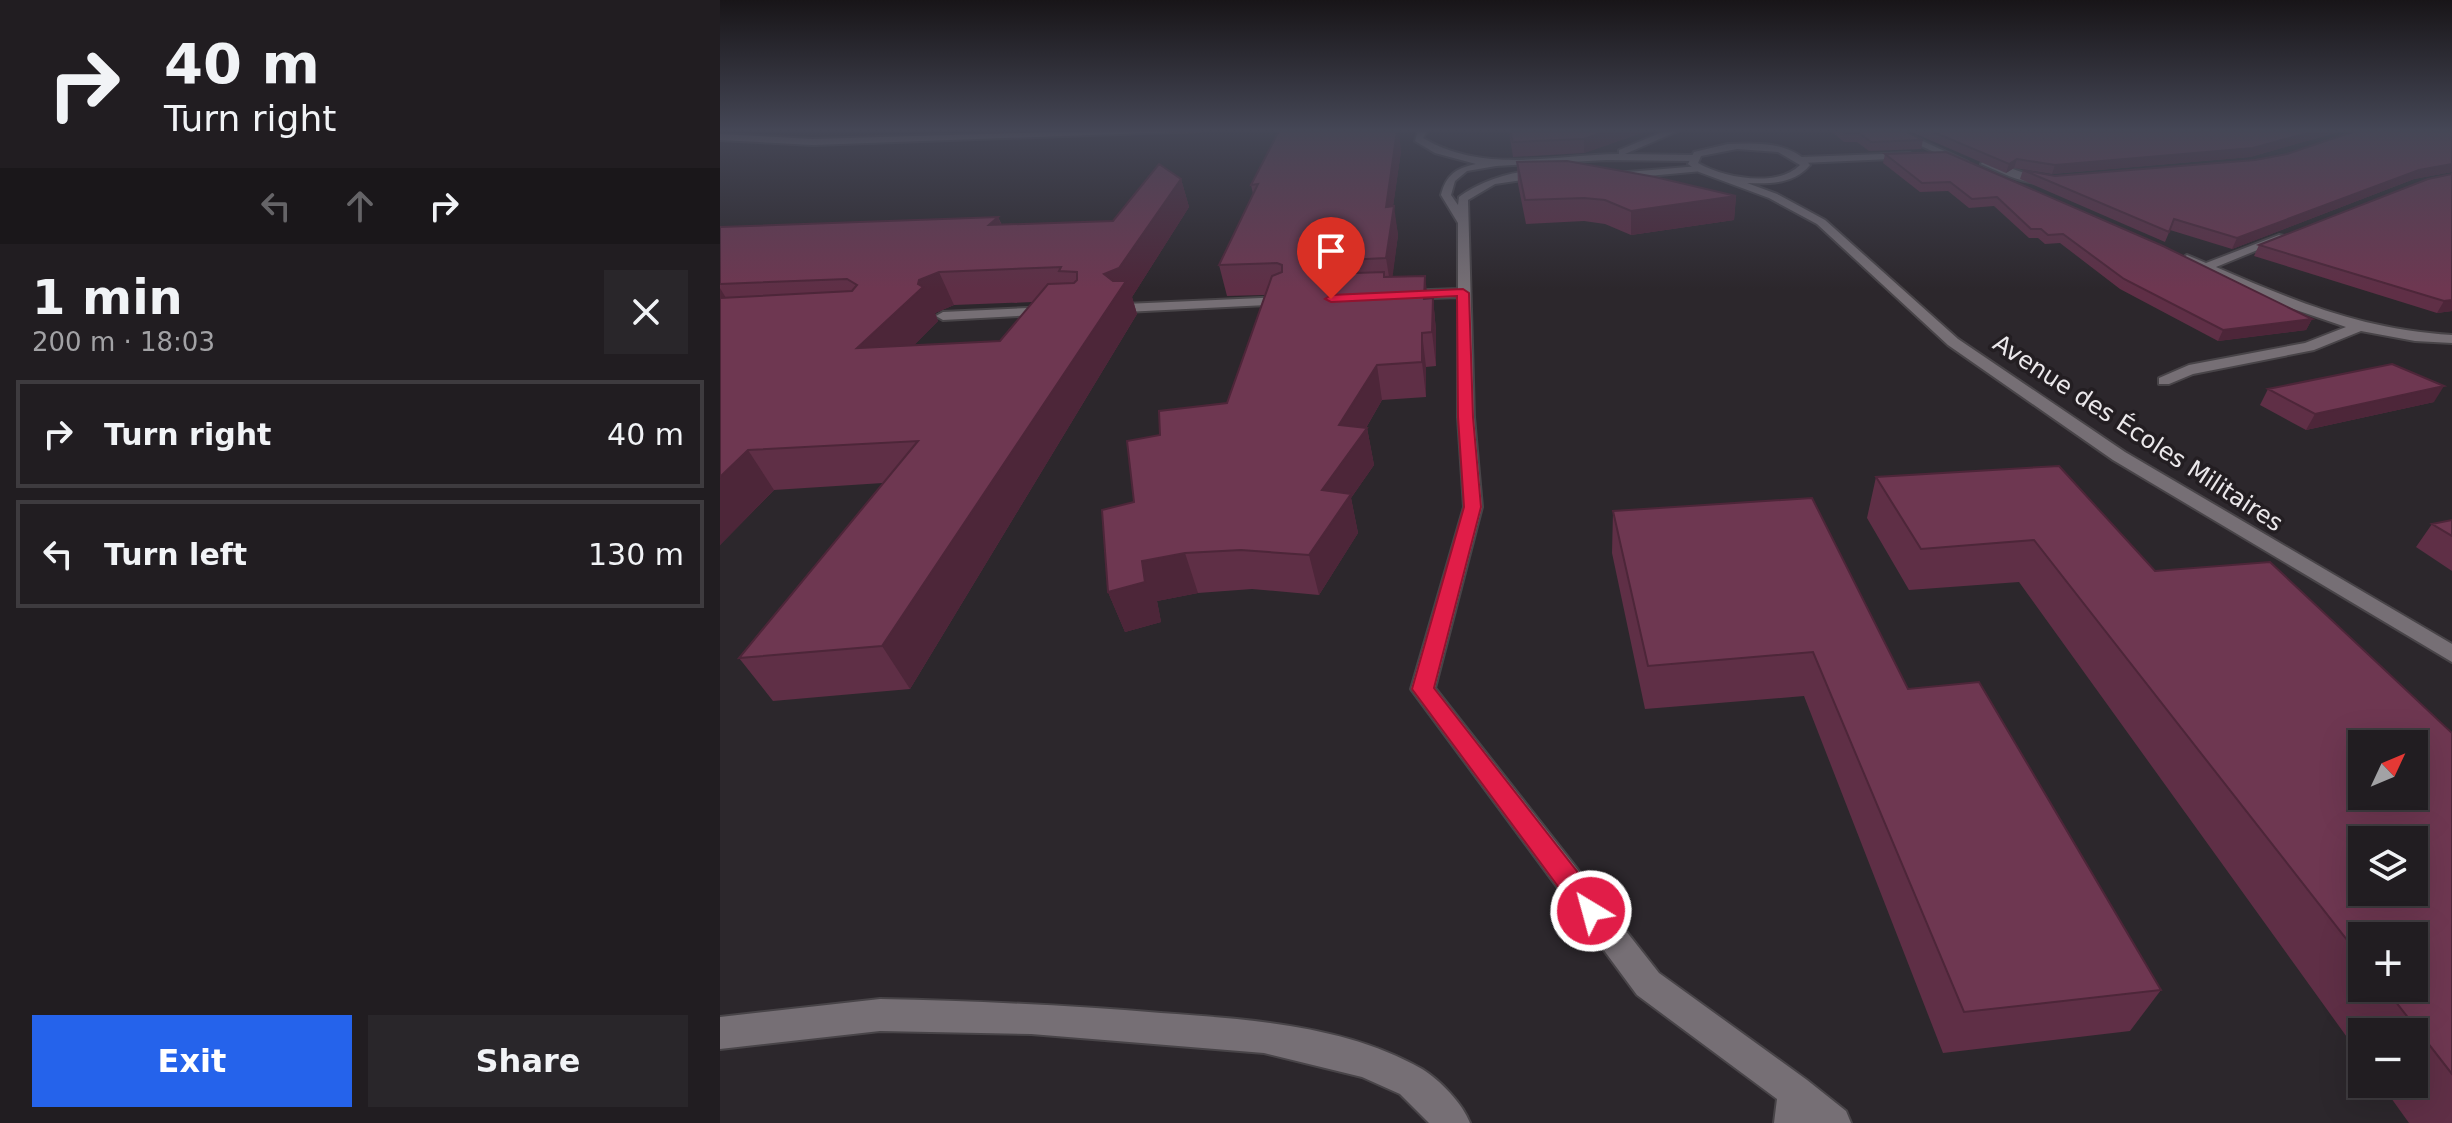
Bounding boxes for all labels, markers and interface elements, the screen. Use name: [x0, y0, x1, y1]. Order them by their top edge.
text: 40 m: [164, 31, 320, 96]
icon: right: [32, 32, 136, 136]
text: Turn right: [164, 98, 336, 139]
icon: left: [254, 184, 298, 228]
icon: ahead: [338, 184, 382, 228]
icon: right: [422, 184, 466, 228]
pin: [1297, 217, 1365, 299]
icon: arrive: [1309, 229, 1353, 273]
text: 1 min: [32, 269, 183, 325]
button: close: [604, 270, 688, 354]
text: 200 m · 18:03: [32, 327, 215, 357]
street label: Avenue des Écoles Militaires: [1988, 328, 2289, 537]
icon: right: [36, 412, 80, 456]
text: Turn right: [104, 417, 271, 452]
text: 40 m: [607, 417, 684, 452]
icon: left: [36, 532, 80, 576]
text: Turn left: [104, 537, 247, 572]
text: 130 m: [588, 537, 684, 572]
north arrow: [2348, 730, 2428, 810]
map controls: [2348, 730, 2428, 1098]
button: layers: [2348, 826, 2428, 906]
position arrow: [1549, 869, 1633, 953]
button: +: [2348, 922, 2428, 1002]
button: Exit: [32, 1015, 352, 1107]
button: Share: [368, 1015, 688, 1107]
button: −: [2348, 1018, 2428, 1098]

